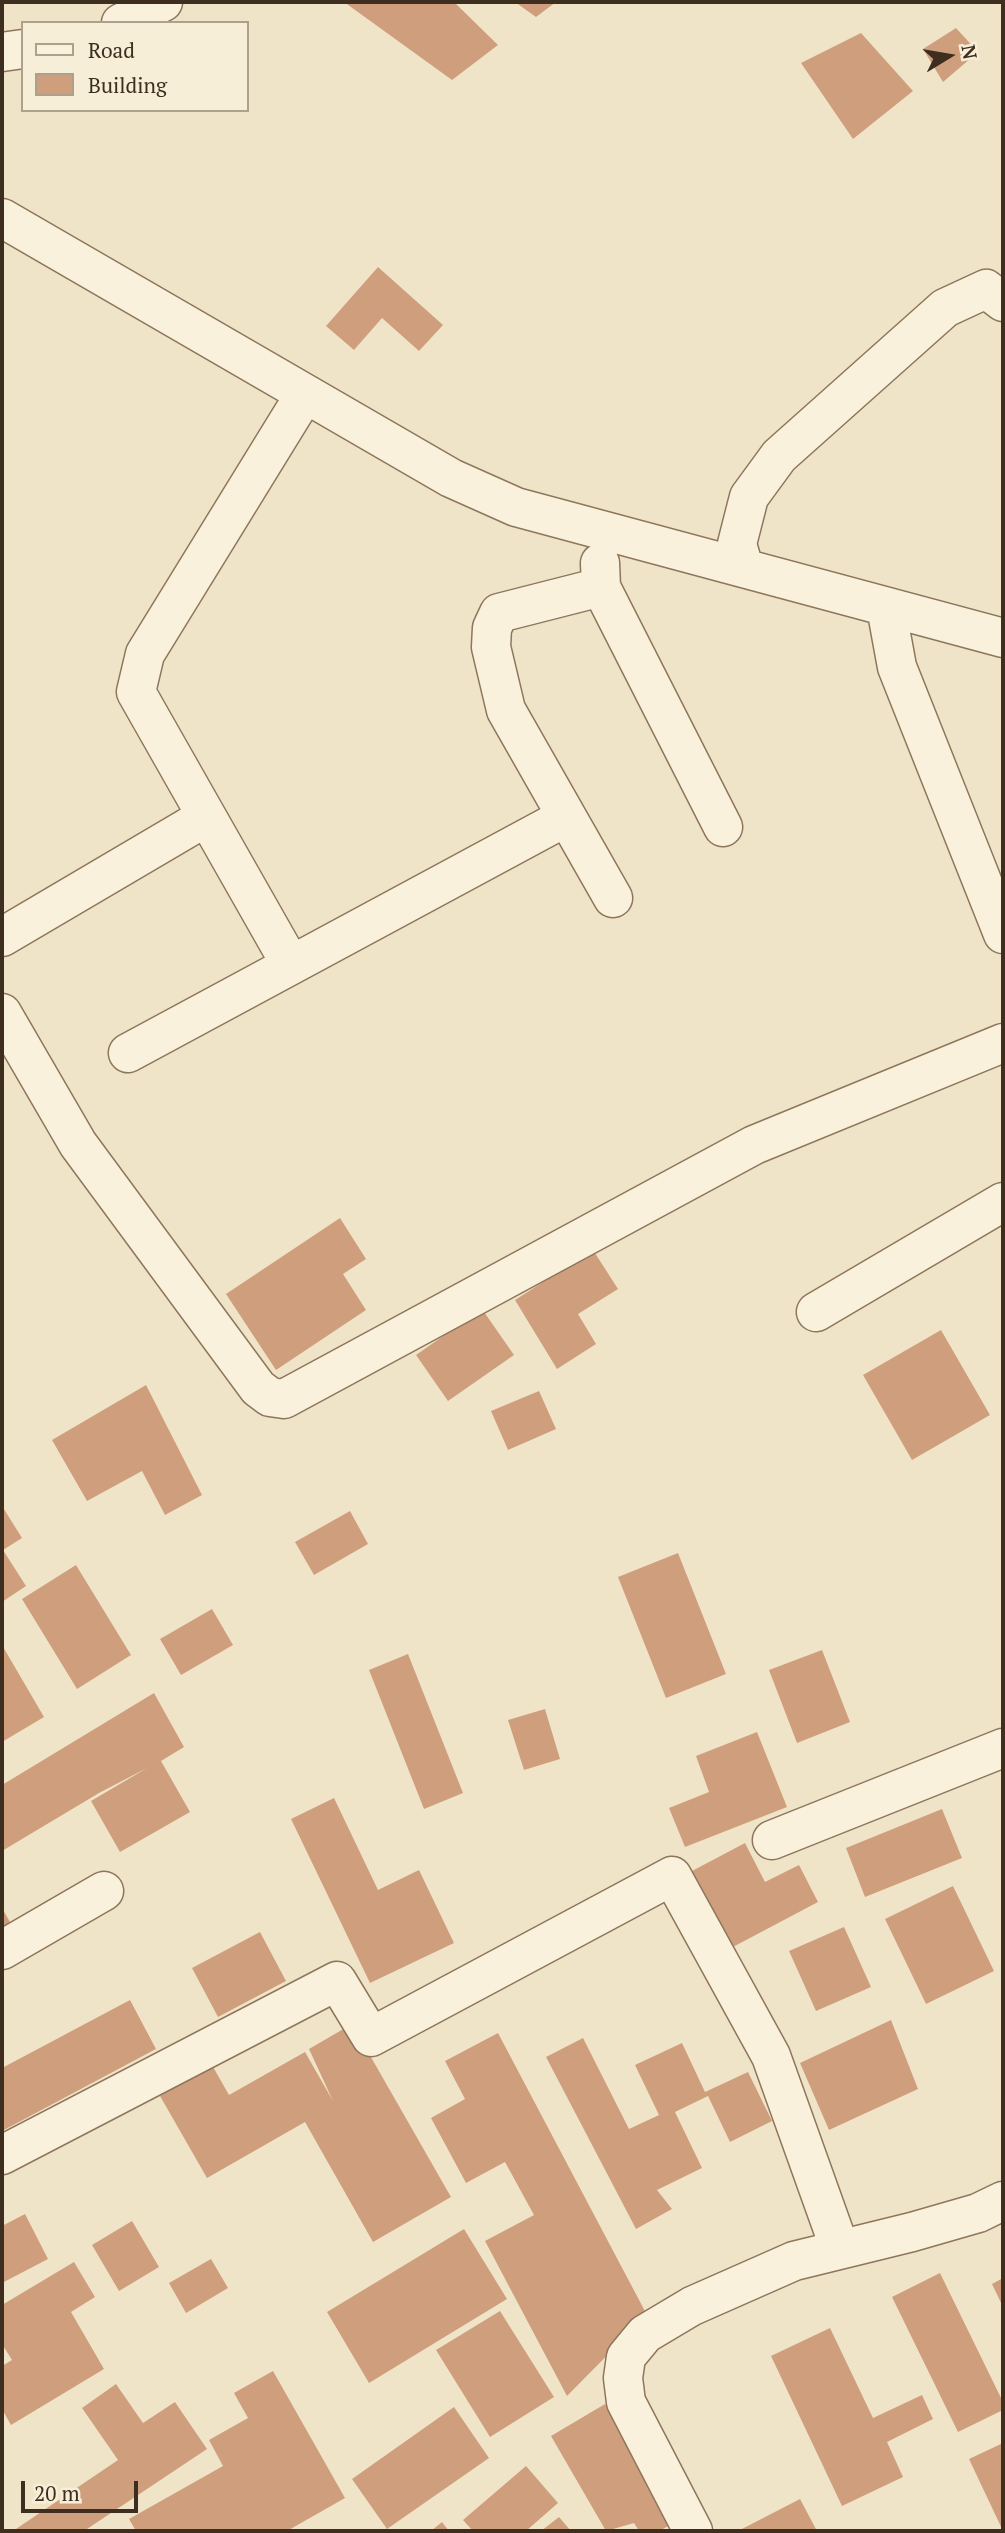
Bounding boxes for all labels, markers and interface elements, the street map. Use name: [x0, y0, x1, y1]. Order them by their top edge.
legend: [21, 21, 248, 112]
north arrow: [914, 21, 984, 91]
text: Road: [88, 36, 135, 64]
text: N: [956, 42, 984, 61]
text: Building: [88, 71, 167, 99]
scale bar: [24, 2466, 142, 2510]
text: 20 m: [34, 2479, 80, 2507]

